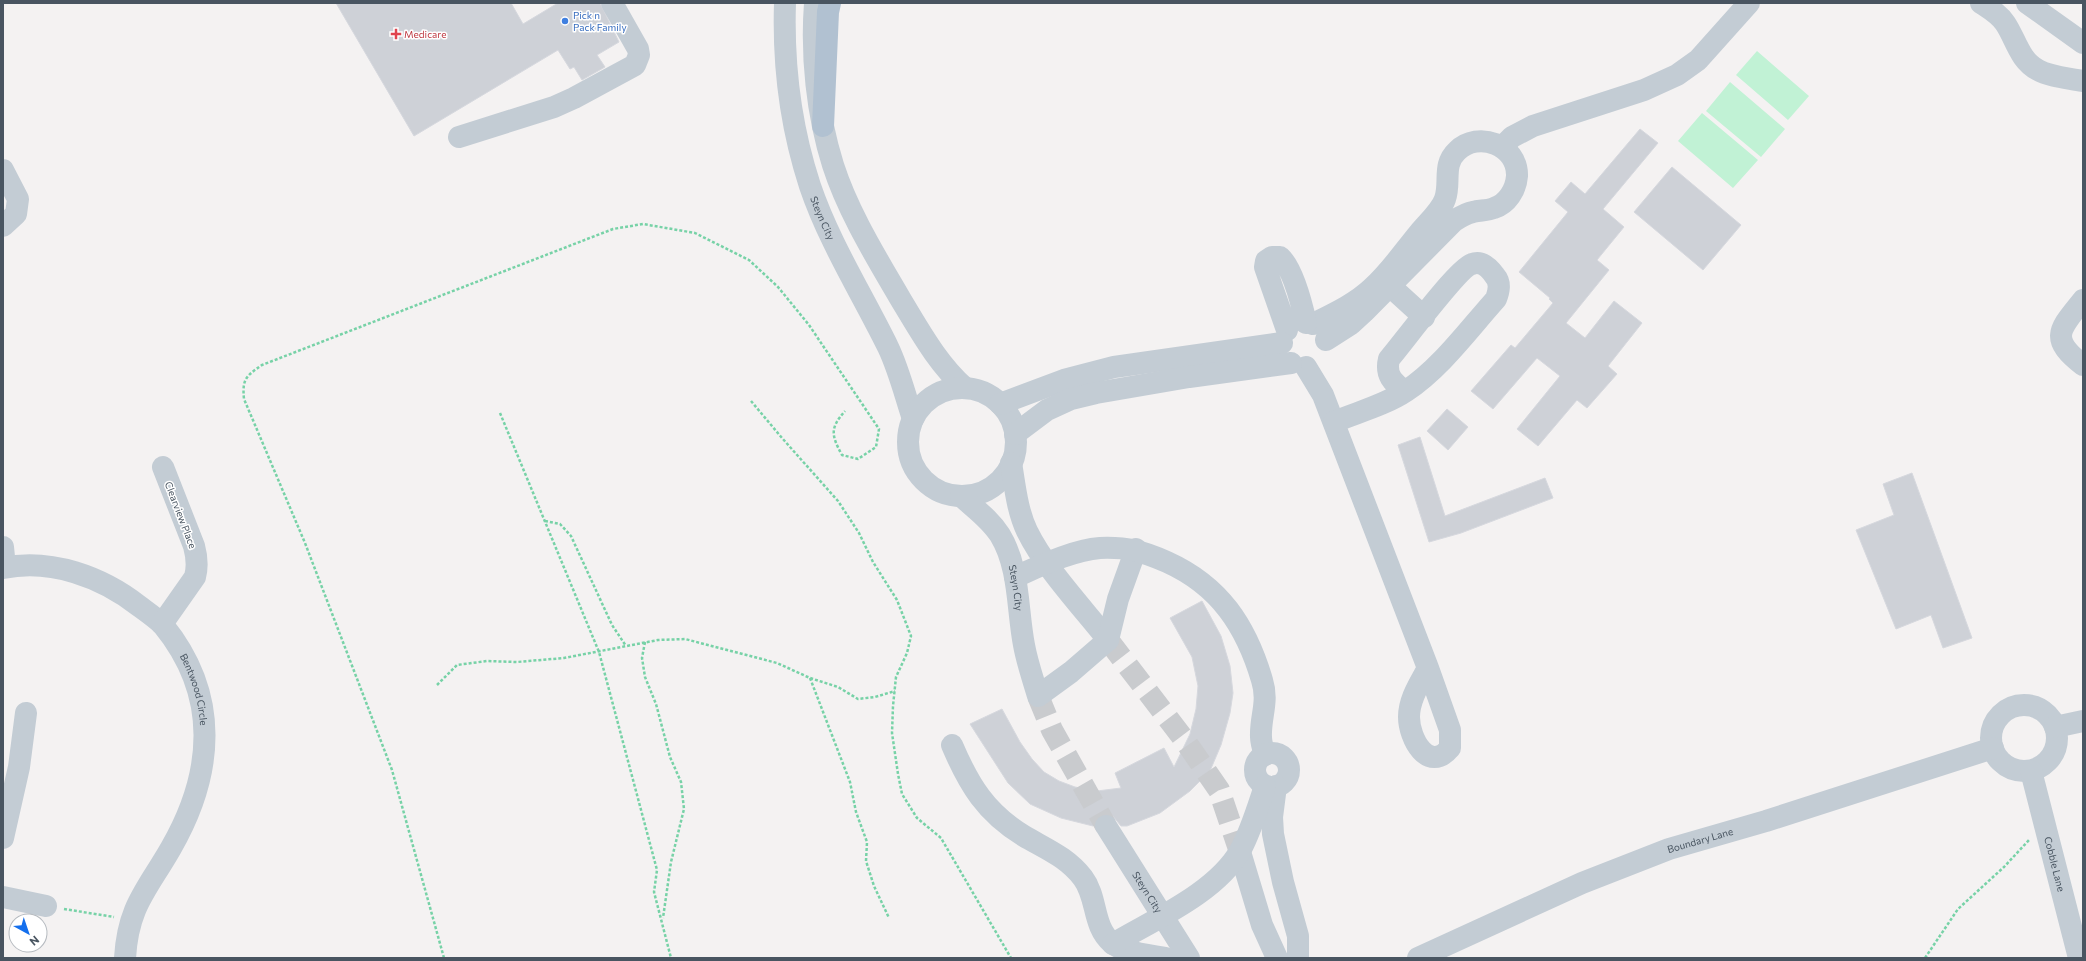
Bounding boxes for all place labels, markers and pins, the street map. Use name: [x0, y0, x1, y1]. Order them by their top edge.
place label: Pick n Pack Family: [573, 9, 627, 33]
marker: Pick n Pack Family: [560, 16, 570, 26]
place label: Medicare: [404, 28, 446, 40]
marker: Medicare: [391, 29, 401, 39]

